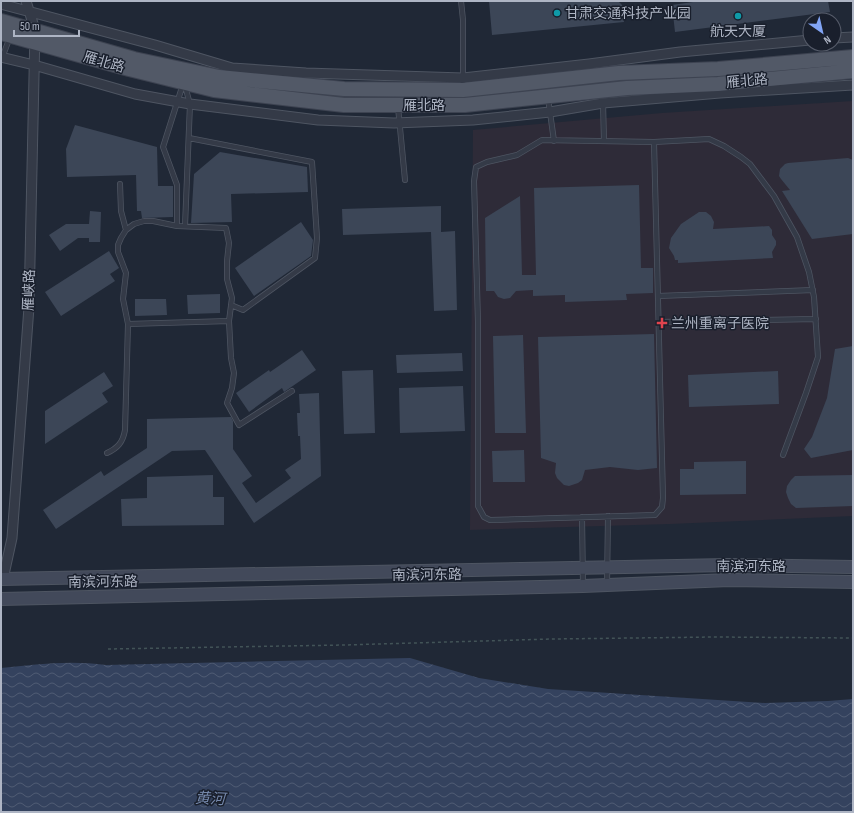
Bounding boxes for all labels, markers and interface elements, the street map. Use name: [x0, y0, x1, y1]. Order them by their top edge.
place label: 甘肃交通科技产业园: [565, 5, 691, 22]
marker: 甘肃交通科技产业园: [552, 8, 562, 18]
marker: 航天大厦: [733, 11, 743, 21]
scale bar: [14, 12, 79, 38]
north arrow: [802, 12, 842, 52]
text: 50 m: [20, 19, 40, 34]
place label: 航天大厦: [710, 23, 766, 40]
text: N: [821, 33, 833, 47]
street label: 雁北路: [81, 48, 127, 76]
street label: 雁北路: [725, 71, 769, 91]
street label: 雁北路: [403, 97, 445, 114]
street label: 雁峡路: [20, 269, 38, 311]
place label: 兰州重离子医院: [671, 315, 769, 332]
marker: 兰州重离子医院: [656, 317, 668, 329]
street label: 南滨河东路: [716, 558, 786, 575]
street label: 南滨河东路: [392, 566, 462, 584]
street label: 南滨河东路: [68, 573, 138, 591]
water label: 黄河: [195, 789, 228, 809]

